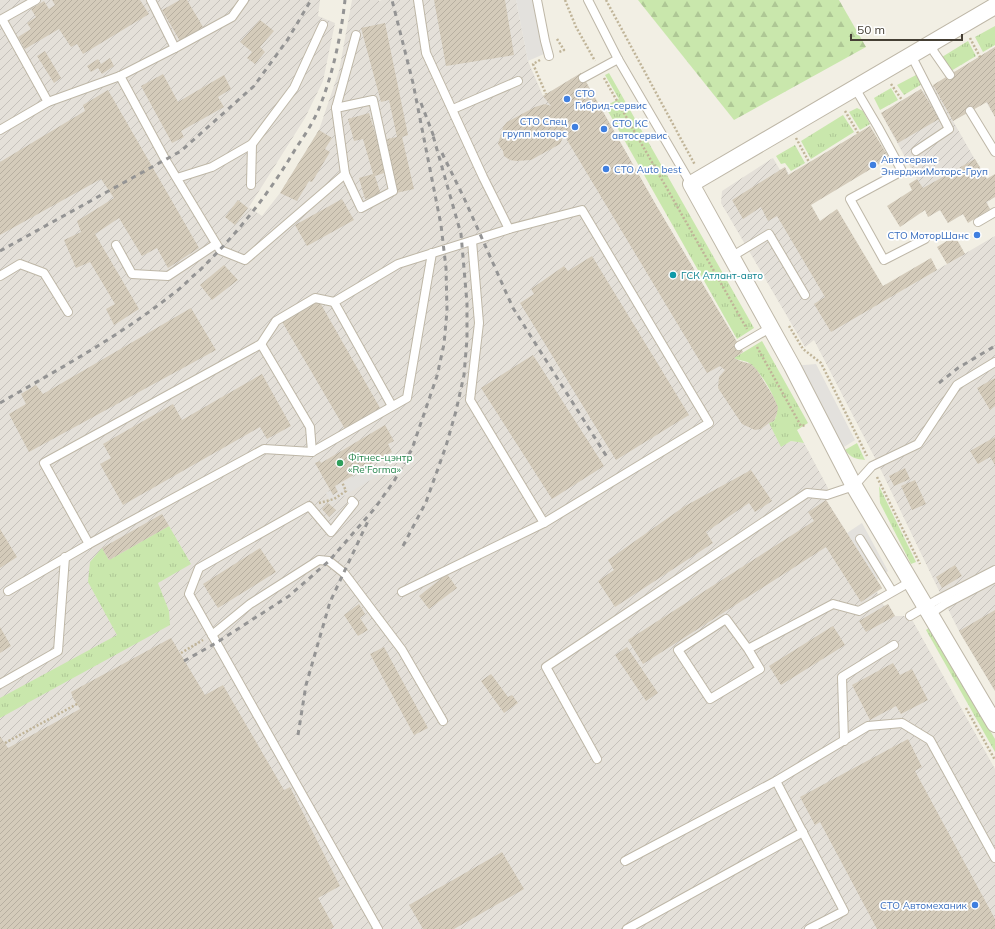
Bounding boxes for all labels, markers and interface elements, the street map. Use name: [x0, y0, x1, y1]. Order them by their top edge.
scale bar: [851, 16, 962, 42]
text: 50 m: [857, 22, 885, 37]
place label: СТО Гибрид-сервис: [575, 87, 647, 112]
marker: СТО Гибрид-сервис: [562, 94, 572, 104]
place label: СТО Спец групп моторс: [503, 115, 567, 140]
place label: СТО КС автосервис: [612, 117, 667, 142]
marker: СТО Спец групп моторс: [570, 122, 580, 132]
marker: СТО КС автосервис: [599, 124, 609, 134]
place label: Автосервис ЭнерджиМоторс-Груп: [881, 153, 988, 178]
marker: Автосервис ЭнерджиМоторс-Груп: [868, 160, 878, 170]
place label: СТО Auto best: [614, 163, 682, 176]
marker: СТО Auto best: [601, 164, 611, 174]
place label: СТО МоторШанс: [888, 229, 969, 242]
marker: СТО МоторШанс: [972, 230, 982, 240]
place label: ГСК Атлант-авто: [681, 269, 763, 282]
marker: ГСК Атлант-авто: [668, 270, 678, 280]
place label: Фітнес-цэнтр «Re'Forma»: [348, 451, 413, 476]
marker: Фітнес-цэнтр «Re'Forma»: [335, 458, 345, 468]
place label: СТО Автомеханик: [880, 899, 968, 912]
marker: СТО Автомеханик: [970, 900, 980, 910]

